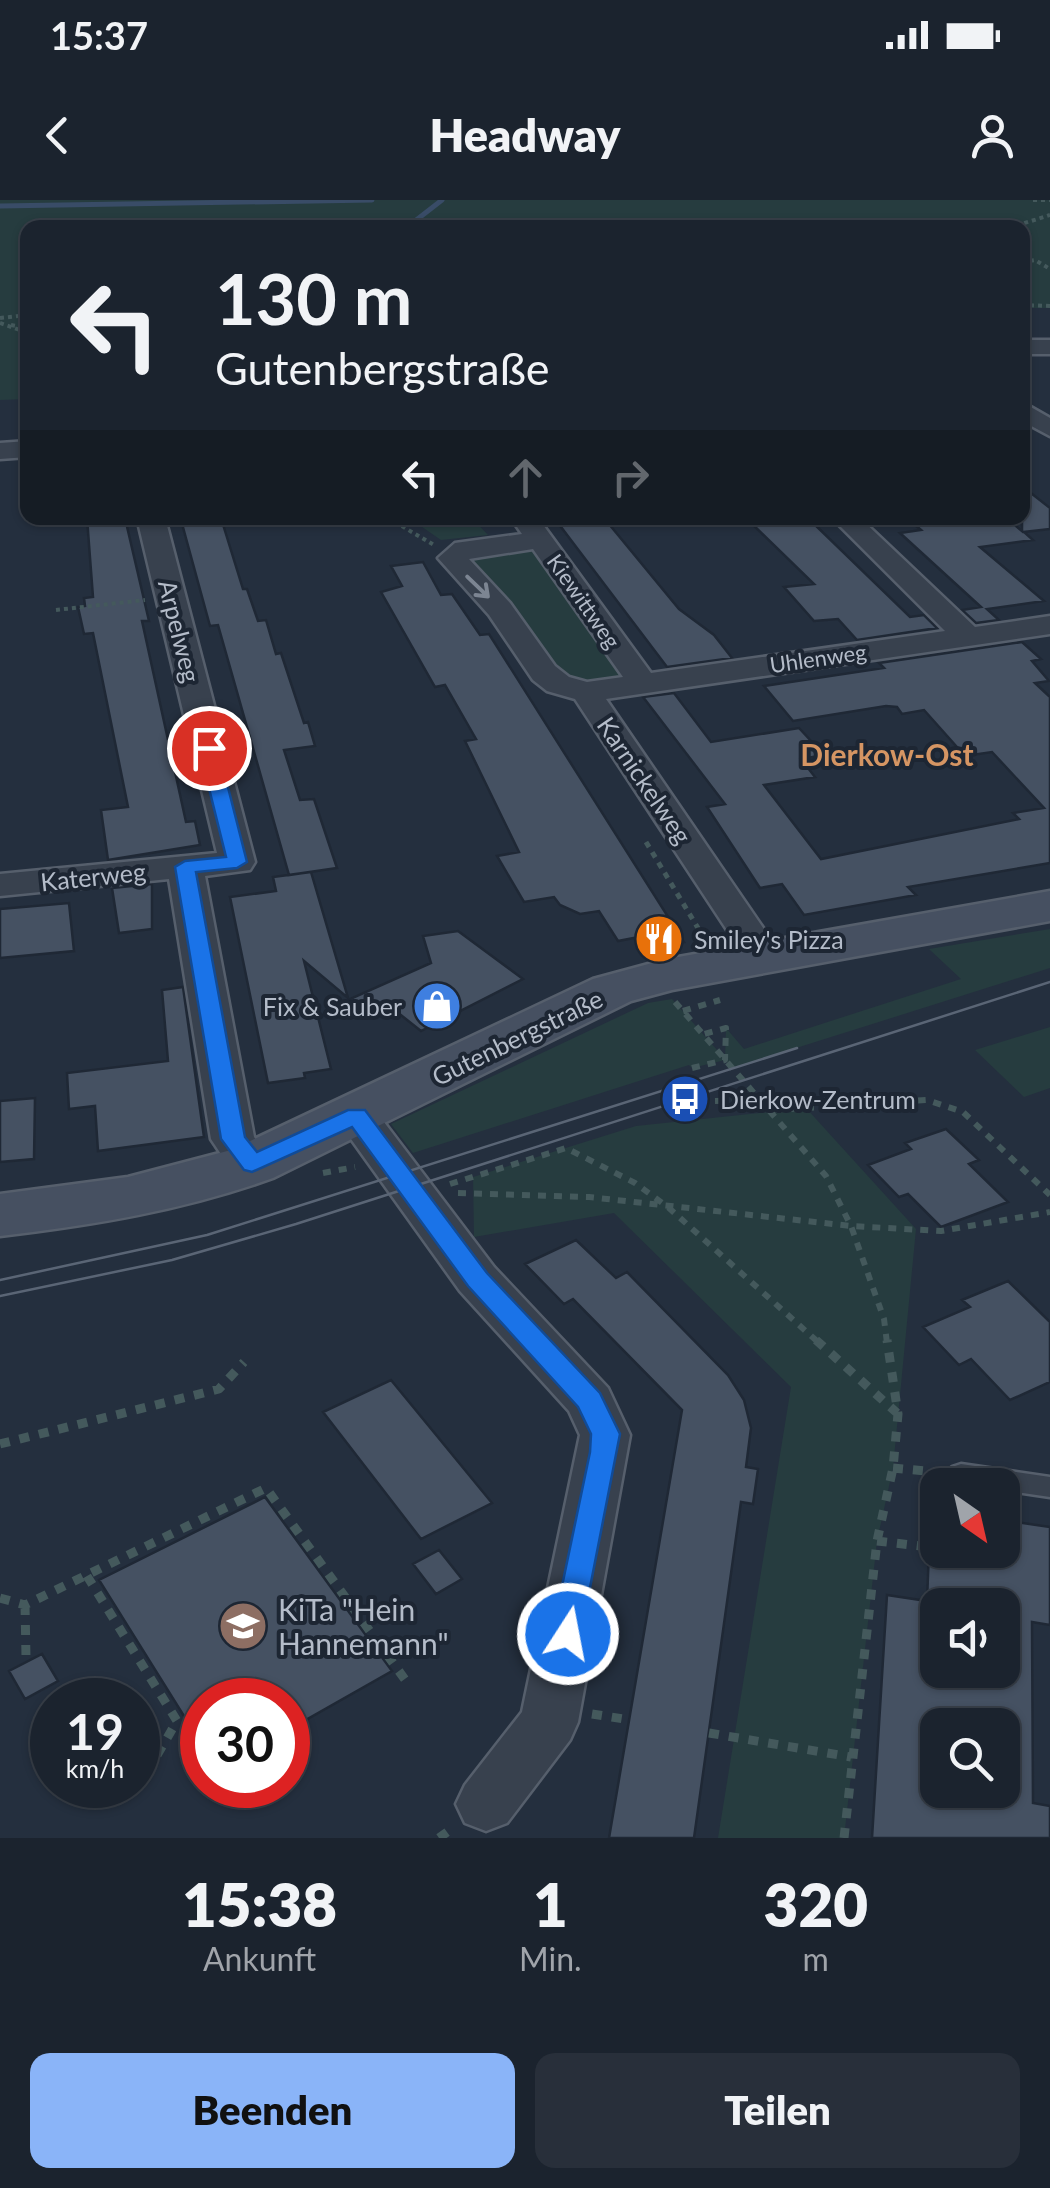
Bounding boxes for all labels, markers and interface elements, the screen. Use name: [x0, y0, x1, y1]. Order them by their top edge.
text: 15:37: [50, 12, 148, 58]
icon: back: [30, 108, 85, 163]
text: Headway: [430, 108, 620, 162]
icon: person: [965, 108, 1020, 163]
text: 130 m: [215, 256, 412, 340]
icon: left: [50, 260, 180, 390]
text: Gutenbergstraße: [215, 341, 550, 395]
icon: left: [393, 450, 448, 505]
icon: ahead: [498, 450, 553, 505]
icon: right: [603, 450, 658, 505]
street label: Kiewittweg: [542, 549, 626, 653]
one-way arrow: [465, 575, 490, 598]
street label: Arpelweg: [153, 577, 207, 685]
street label: Uhlenweg: [768, 638, 868, 678]
pin: [167, 706, 252, 791]
street label: Karnickelweg: [592, 711, 698, 849]
icon: arrive: [182, 721, 237, 776]
district label: Dierkow-Ost: [800, 736, 974, 772]
street label: Katerweg: [39, 856, 147, 896]
restaurant icon: Smiley's Pizza: [633, 913, 685, 965]
place label: Smiley's Pizza: [694, 924, 844, 954]
shop icon: Fix & Sauber: [411, 980, 463, 1032]
street label: Gutenbergstraße: [427, 983, 607, 1091]
place label: Fix & Sauber: [263, 991, 402, 1021]
bus stop icon: Dierkow-Zentrum: [659, 1073, 711, 1125]
place label: Dierkow-Zentrum: [720, 1084, 916, 1114]
north arrow: [920, 1468, 1020, 1568]
map controls: [920, 1468, 1020, 1808]
position arrow: [516, 1582, 620, 1686]
button: sound: [920, 1588, 1020, 1688]
place label: KiTa "Hein Hannemann": [278, 1591, 449, 1661]
school or university icon: KiTa "Hein Hannemann": [217, 1600, 269, 1652]
speed limit sign: 30: [180, 1678, 310, 1808]
text: 19: [66, 1701, 124, 1761]
button: search: [920, 1708, 1020, 1808]
text: km/h: [66, 1753, 124, 1783]
text: 15:38: [182, 1868, 337, 1940]
text: 1: [533, 1868, 568, 1940]
text: 320: [764, 1868, 868, 1940]
text: Ankunft: [203, 1939, 316, 1978]
text: Min.: [519, 1939, 582, 1978]
text: m: [803, 1939, 829, 1978]
button: Beenden: [30, 2053, 515, 2168]
button: Teilen: [535, 2053, 1020, 2168]

